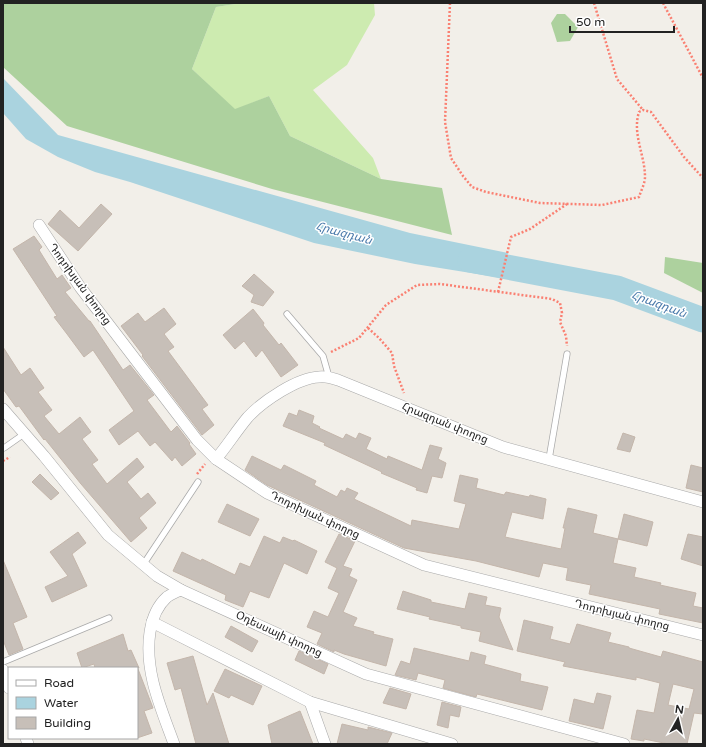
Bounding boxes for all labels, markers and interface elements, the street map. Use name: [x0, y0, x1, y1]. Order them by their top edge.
scale bar: [570, 8, 674, 34]
text: 50 m: [576, 15, 605, 29]
water label: Հրազդան: [314, 219, 374, 247]
street label: Դոդոխյան փողոց: [46, 241, 114, 327]
water label: Հրազդան: [630, 288, 689, 321]
street label: Հրազդան փողոց: [400, 400, 490, 446]
street label: Դոդոխյան փողոց: [268, 489, 362, 541]
street label: Դոդոխյան փողոց: [573, 597, 671, 633]
street label: Օդեսսայի փողոց: [234, 608, 324, 660]
legend: [8, 667, 138, 739]
text: Road: [44, 676, 74, 690]
text: Water: [44, 696, 79, 710]
north arrow: [658, 699, 698, 739]
text: N: [674, 703, 685, 717]
text: Building: [44, 716, 91, 730]

